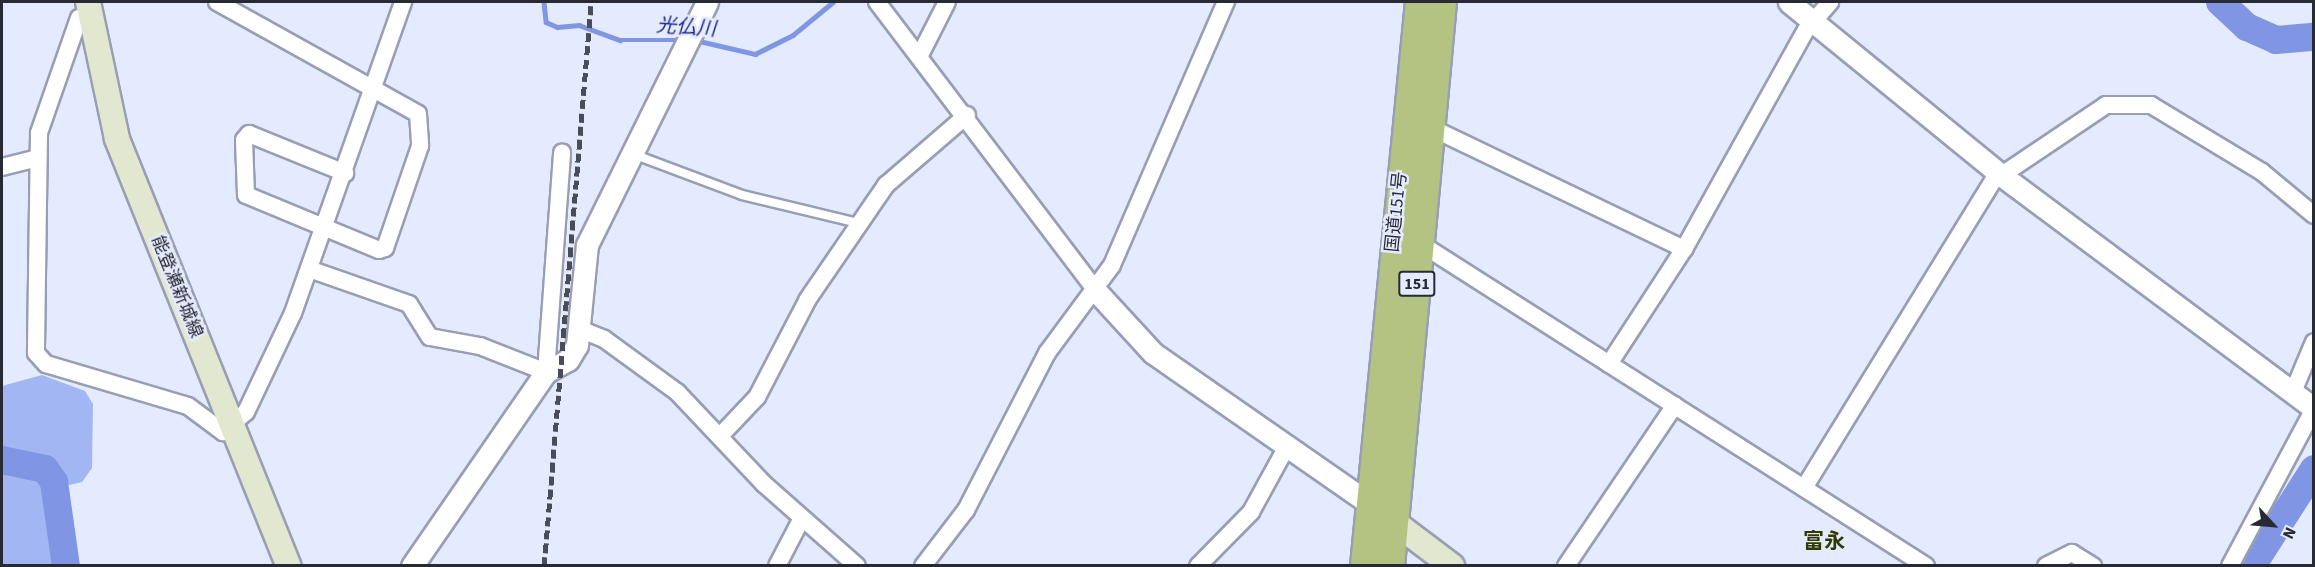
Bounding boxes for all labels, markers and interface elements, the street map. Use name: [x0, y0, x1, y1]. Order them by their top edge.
water label: 光仏川: [655, 14, 717, 42]
street label: 国道151号: [1382, 171, 1412, 253]
street label: 能登瀬新城線: [146, 233, 206, 341]
road number: 151: [1398, 271, 1436, 297]
north arrow: [2243, 495, 2303, 555]
text: N: [2277, 523, 2301, 542]
district label: 富永: [1803, 528, 1845, 554]

